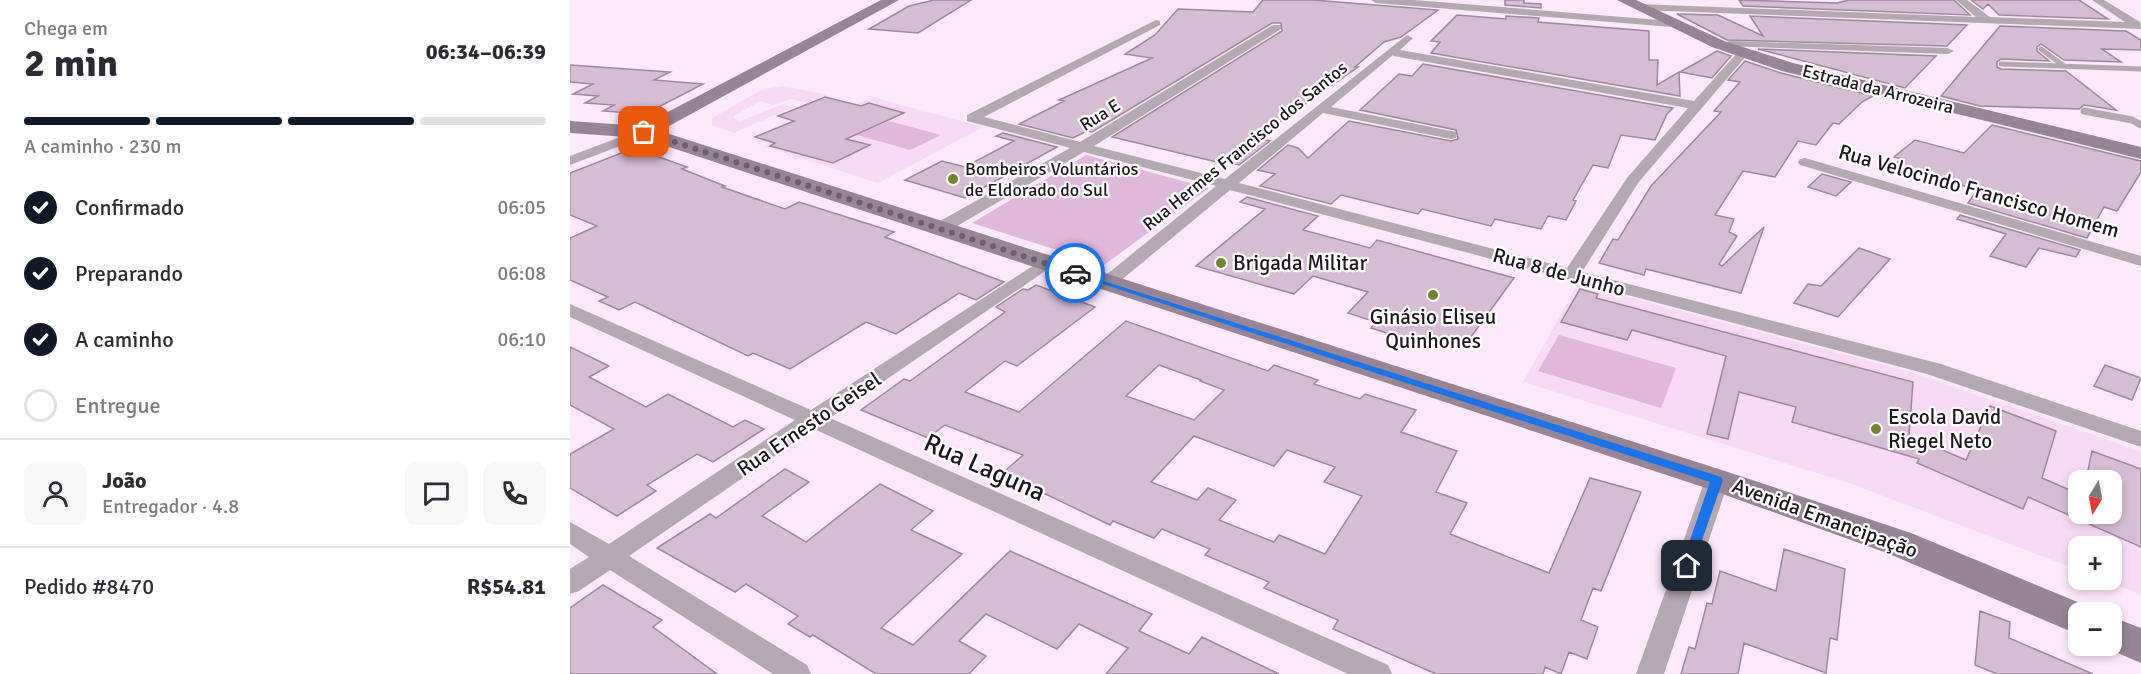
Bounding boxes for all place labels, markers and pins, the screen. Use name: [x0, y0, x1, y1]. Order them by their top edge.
pin: [618, 106, 669, 157]
place label: Bombeiros Voluntários de Eldorado do Sul: [965, 158, 1139, 201]
marker: Bombeiros Voluntários de Eldorado do Sul: [946, 172, 960, 186]
place label: Brigada Militar: [1233, 250, 1368, 276]
marker: Brigada Militar: [1214, 256, 1228, 270]
marker: Ginásio Eliseu Quinhones: [1426, 288, 1440, 302]
place label: Ginásio Eliseu Quinhones: [1370, 304, 1496, 354]
place label: Escola David Riegel Neto: [1888, 404, 2001, 454]
marker: Escola David Riegel Neto: [1869, 422, 1883, 436]
pin: [1661, 540, 1712, 591]

